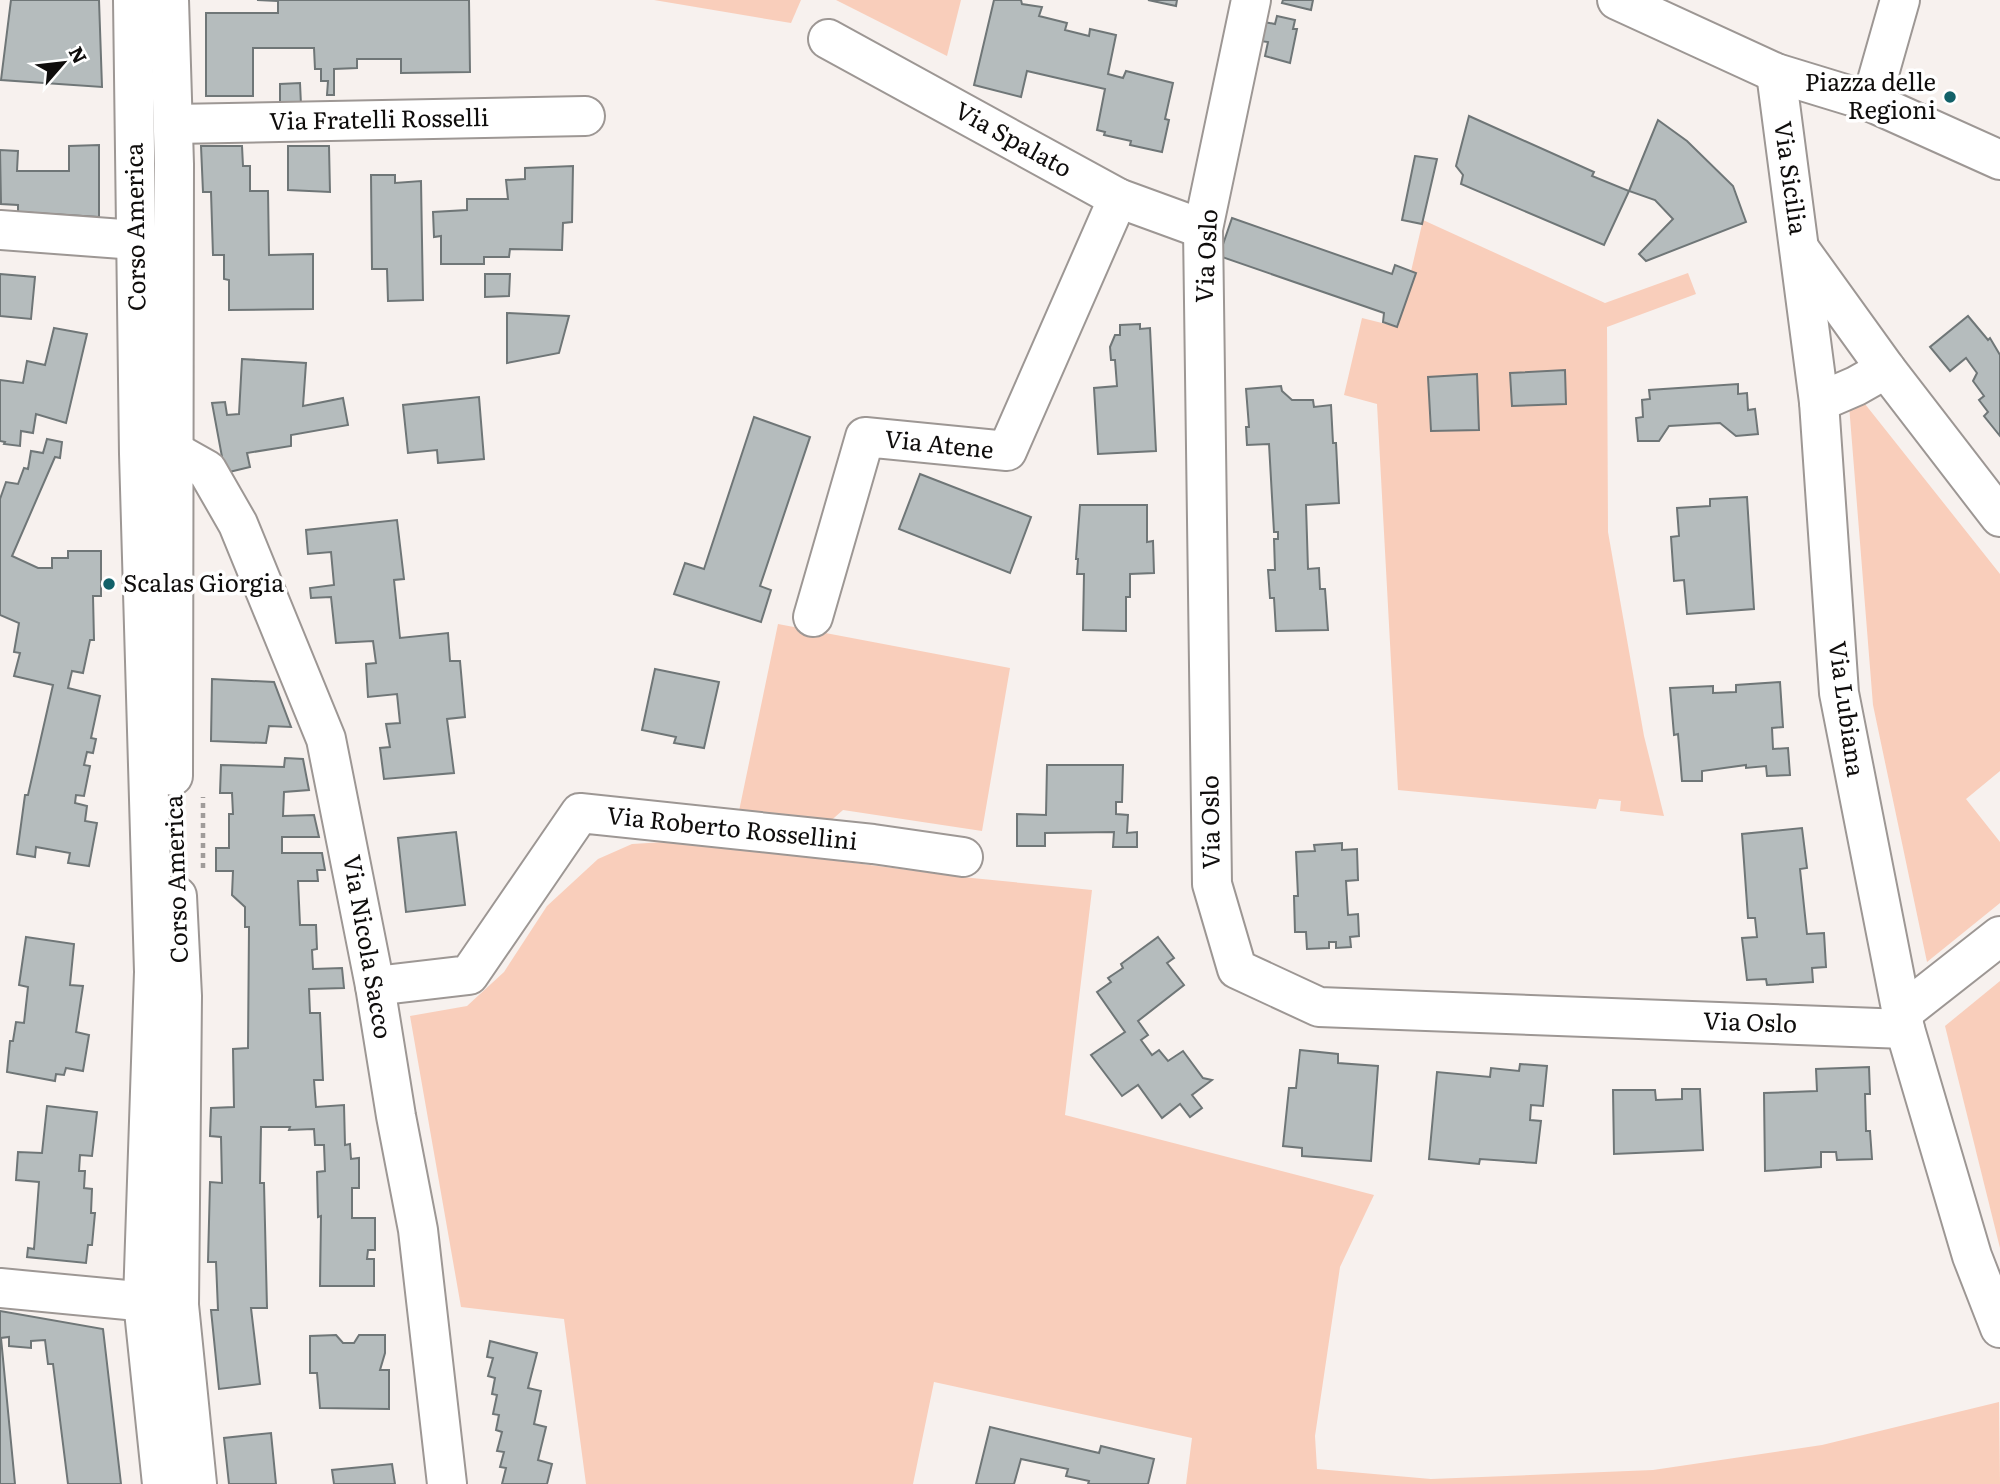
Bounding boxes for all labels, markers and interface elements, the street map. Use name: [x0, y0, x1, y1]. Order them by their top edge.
north arrow: [28, 28, 98, 98]
text: N: [63, 41, 95, 68]
place label: Piazza delle Regioni: [1805, 63, 1936, 126]
marker: Piazza delle Regioni: [1942, 89, 1958, 105]
street label: Via Spalato: [949, 91, 1079, 184]
street label: Via Fratelli Rosselli: [269, 98, 489, 137]
street label: Via Sicilia: [1767, 119, 1818, 237]
street label: Corso America: [115, 142, 152, 312]
street label: Via Oslo: [1185, 208, 1224, 304]
street label: Via Atene: [883, 419, 996, 466]
place label: Scalas Giorgia: [123, 564, 284, 599]
marker: Scalas Giorgia: [101, 576, 117, 592]
street label: Via Lubiana: [1822, 639, 1875, 779]
street label: Via Oslo: [1190, 775, 1227, 869]
street label: Corso America: [154, 794, 195, 964]
street label: Via Roberto Rossellini: [605, 796, 859, 857]
street label: Via Nicola Sacco: [336, 852, 403, 1041]
street label: Via Oslo: [1702, 1001, 1798, 1040]

